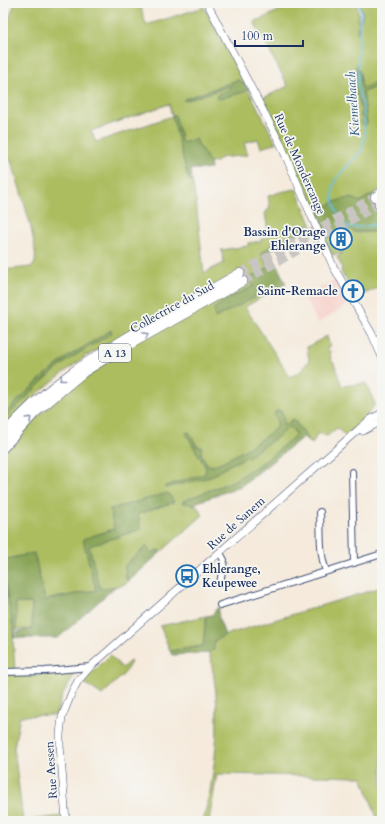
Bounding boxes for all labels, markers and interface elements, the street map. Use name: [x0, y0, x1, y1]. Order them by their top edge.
scale bar: [235, 22, 303, 48]
text: 100 m: [241, 28, 274, 44]
water label: Kiemelbaach: [342, 70, 364, 137]
street label: Rue de Mondercange: [271, 111, 329, 217]
place label: Bassin d'Orage Ehlerange: [243, 224, 326, 254]
building icon: Bassin d'Orage Ehlerange: [328, 226, 354, 252]
street label: Collectrice du Sud: [127, 277, 217, 337]
church icon: Saint-Remacle: [340, 278, 366, 304]
place label: Saint-Remacle: [258, 283, 338, 299]
one-way arrow: [142, 333, 149, 340]
road number: A 13: [99, 344, 131, 362]
one-way arrow: [59, 375, 66, 382]
one-way arrow: [24, 416, 32, 424]
street label: Rue de Sanem: [204, 492, 269, 553]
place label: Ehlerange, Keupewee: [202, 561, 261, 591]
bus stop icon: Ehlerange, Keupewee: [174, 563, 200, 589]
street label: Rue Aessen: [41, 740, 61, 799]

